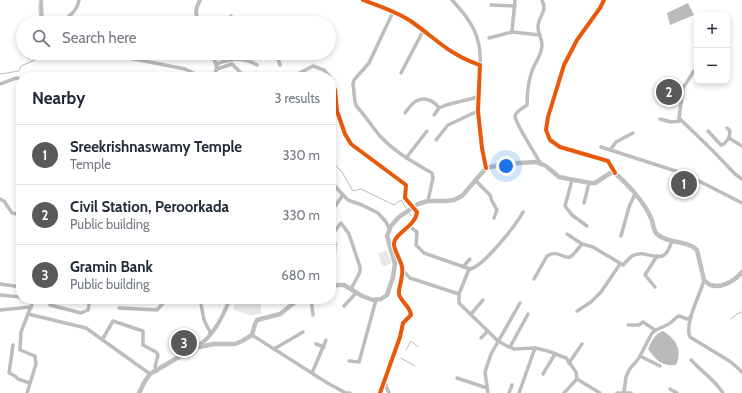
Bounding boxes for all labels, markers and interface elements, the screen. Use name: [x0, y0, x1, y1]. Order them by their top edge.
map controls: [694, 12, 730, 84]
button: +: [694, 12, 730, 48]
search box: [16, 16, 336, 60]
icon: search: [30, 27, 52, 49]
text: Search here: [62, 29, 137, 47]
button: −: [694, 48, 730, 84]
pin: 2: [656, 77, 682, 107]
text: Nearby: [32, 88, 85, 108]
text: 3 results: [274, 90, 320, 106]
text: Sreekrishnaswamy Temple: [70, 138, 242, 156]
text: 1: [43, 147, 47, 163]
text: 330 m: [283, 147, 320, 163]
text: Temple: [70, 156, 111, 172]
your location: [496, 156, 516, 176]
pin: 1: [671, 169, 697, 199]
text: Civil Station, Peroorkada: [70, 198, 229, 216]
text: 2: [42, 207, 48, 223]
text: 330 m: [283, 207, 320, 223]
text: Public building: [70, 216, 150, 232]
text: Gramin Bank: [70, 258, 153, 276]
text: 3: [41, 267, 49, 283]
text: 680 m: [281, 267, 320, 283]
text: Public building: [70, 276, 150, 292]
pin: 3: [171, 328, 197, 358]

